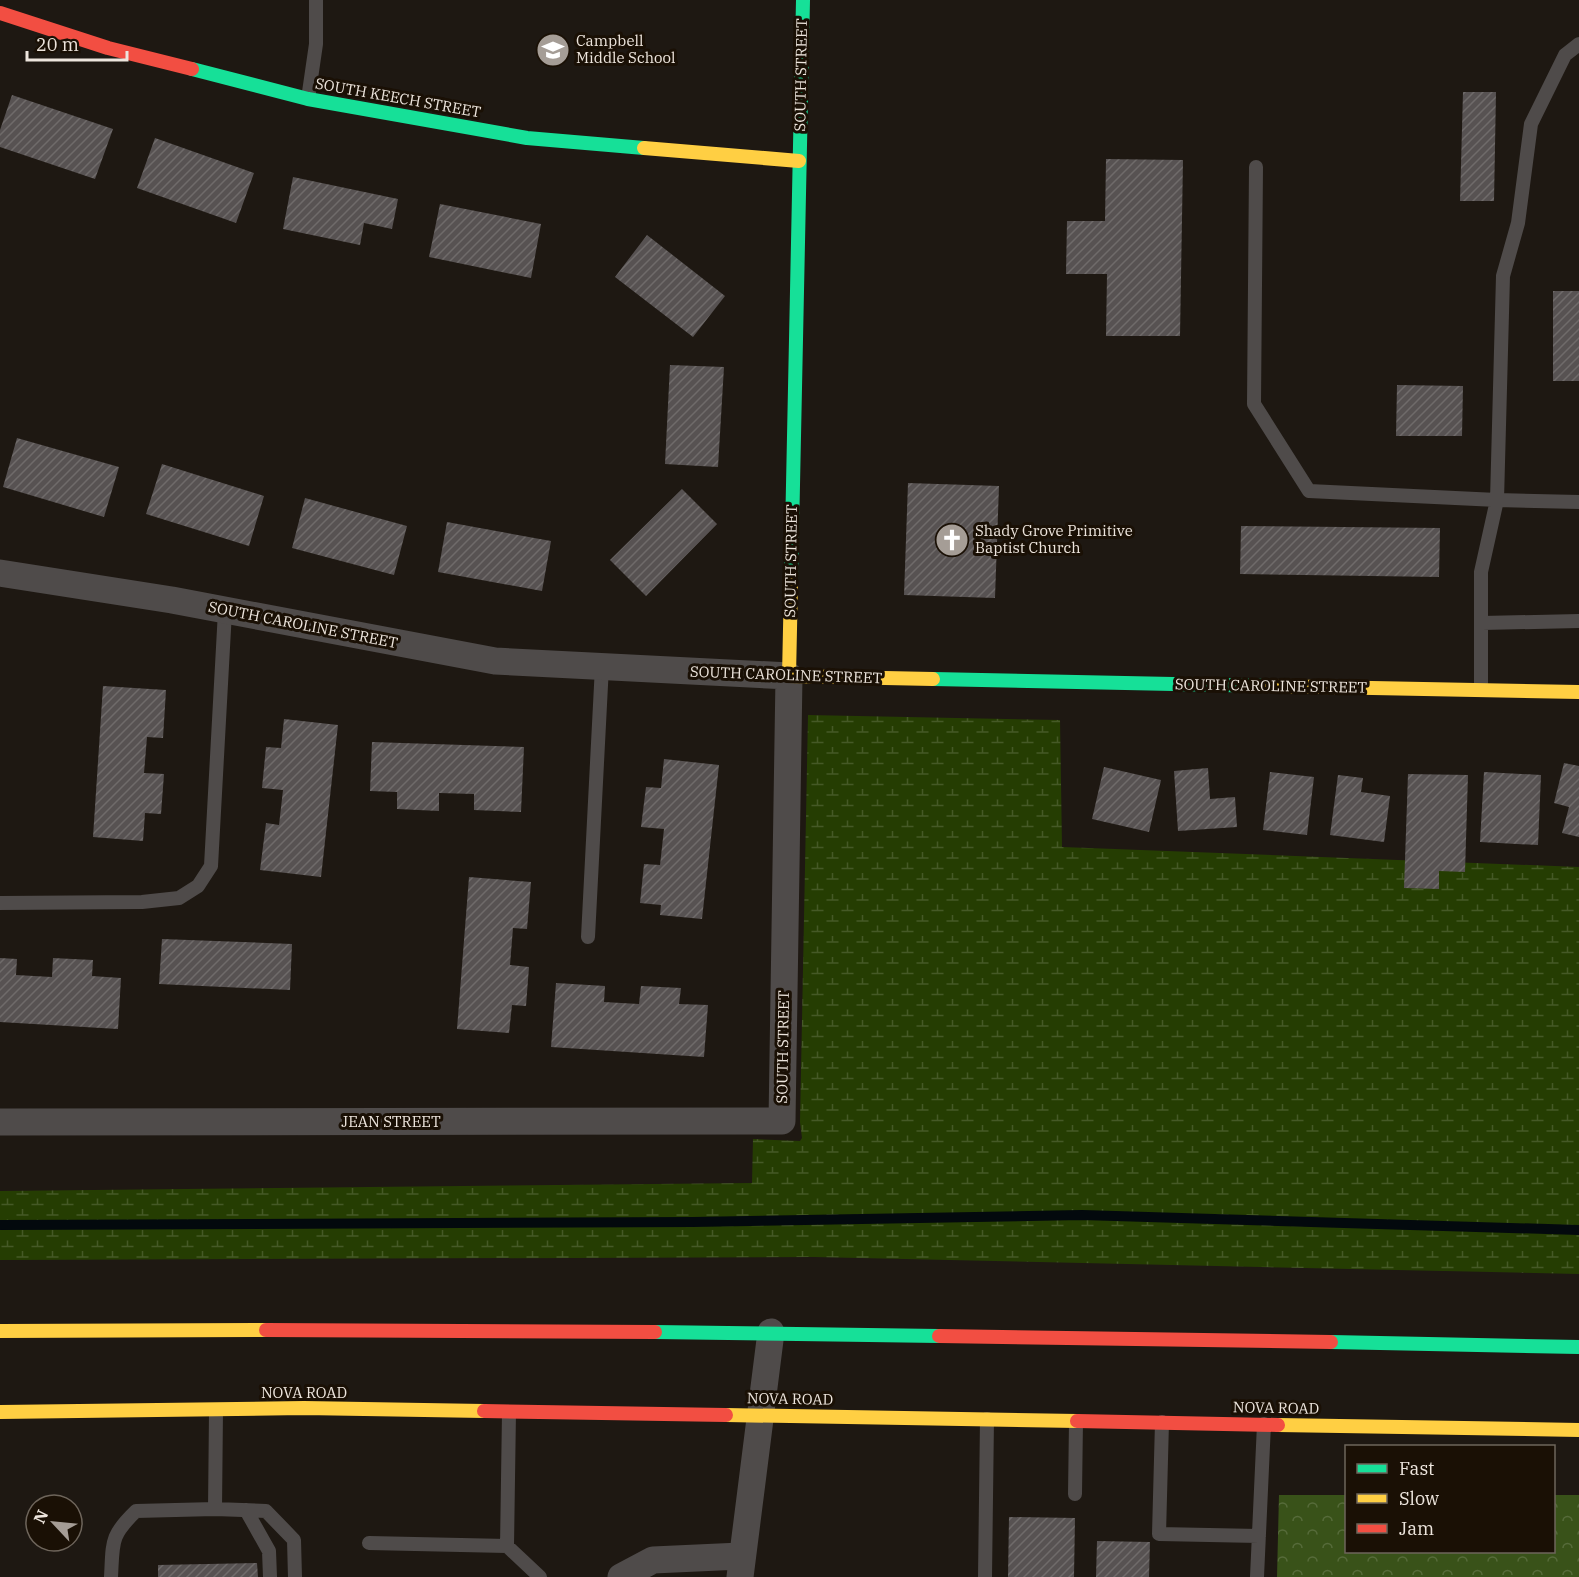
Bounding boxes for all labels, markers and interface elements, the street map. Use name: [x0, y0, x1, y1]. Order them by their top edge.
street label: SOUTH STREET: [790, 18, 811, 132]
scale bar: [27, 24, 128, 62]
place label: Campbell Middle School: [576, 31, 676, 67]
school or university icon: Campbell Middle School: [535, 32, 571, 68]
text: 20 m: [36, 33, 79, 56]
street label: SOUTH KEECH STREET: [314, 74, 483, 121]
street label: SOUTH STREET: [780, 504, 801, 618]
place label: Shady Grove Primitive Baptist Church: [975, 521, 1133, 557]
church icon: Shady Grove Primitive Baptist Church: [934, 522, 970, 558]
street label: SOUTH CAROLINE STREET: [207, 597, 400, 652]
street label: SOUTH CAROLINE STREET: [690, 662, 883, 687]
street label: SOUTH CAROLINE STREET: [1175, 674, 1368, 697]
street label: SOUTH STREET: [772, 990, 793, 1104]
street label: JEAN STREET: [341, 1112, 441, 1131]
street label: NOVA ROAD: [261, 1383, 347, 1402]
street label: NOVA ROAD: [747, 1388, 833, 1409]
street label: NOVA ROAD: [1233, 1397, 1319, 1418]
legend: [1345, 1445, 1555, 1553]
text: Fast: [1399, 1457, 1434, 1480]
text: Slow: [1399, 1487, 1439, 1510]
north arrow: [24, 1493, 84, 1553]
text: N: [29, 1506, 52, 1526]
text: Jam: [1399, 1517, 1434, 1540]

